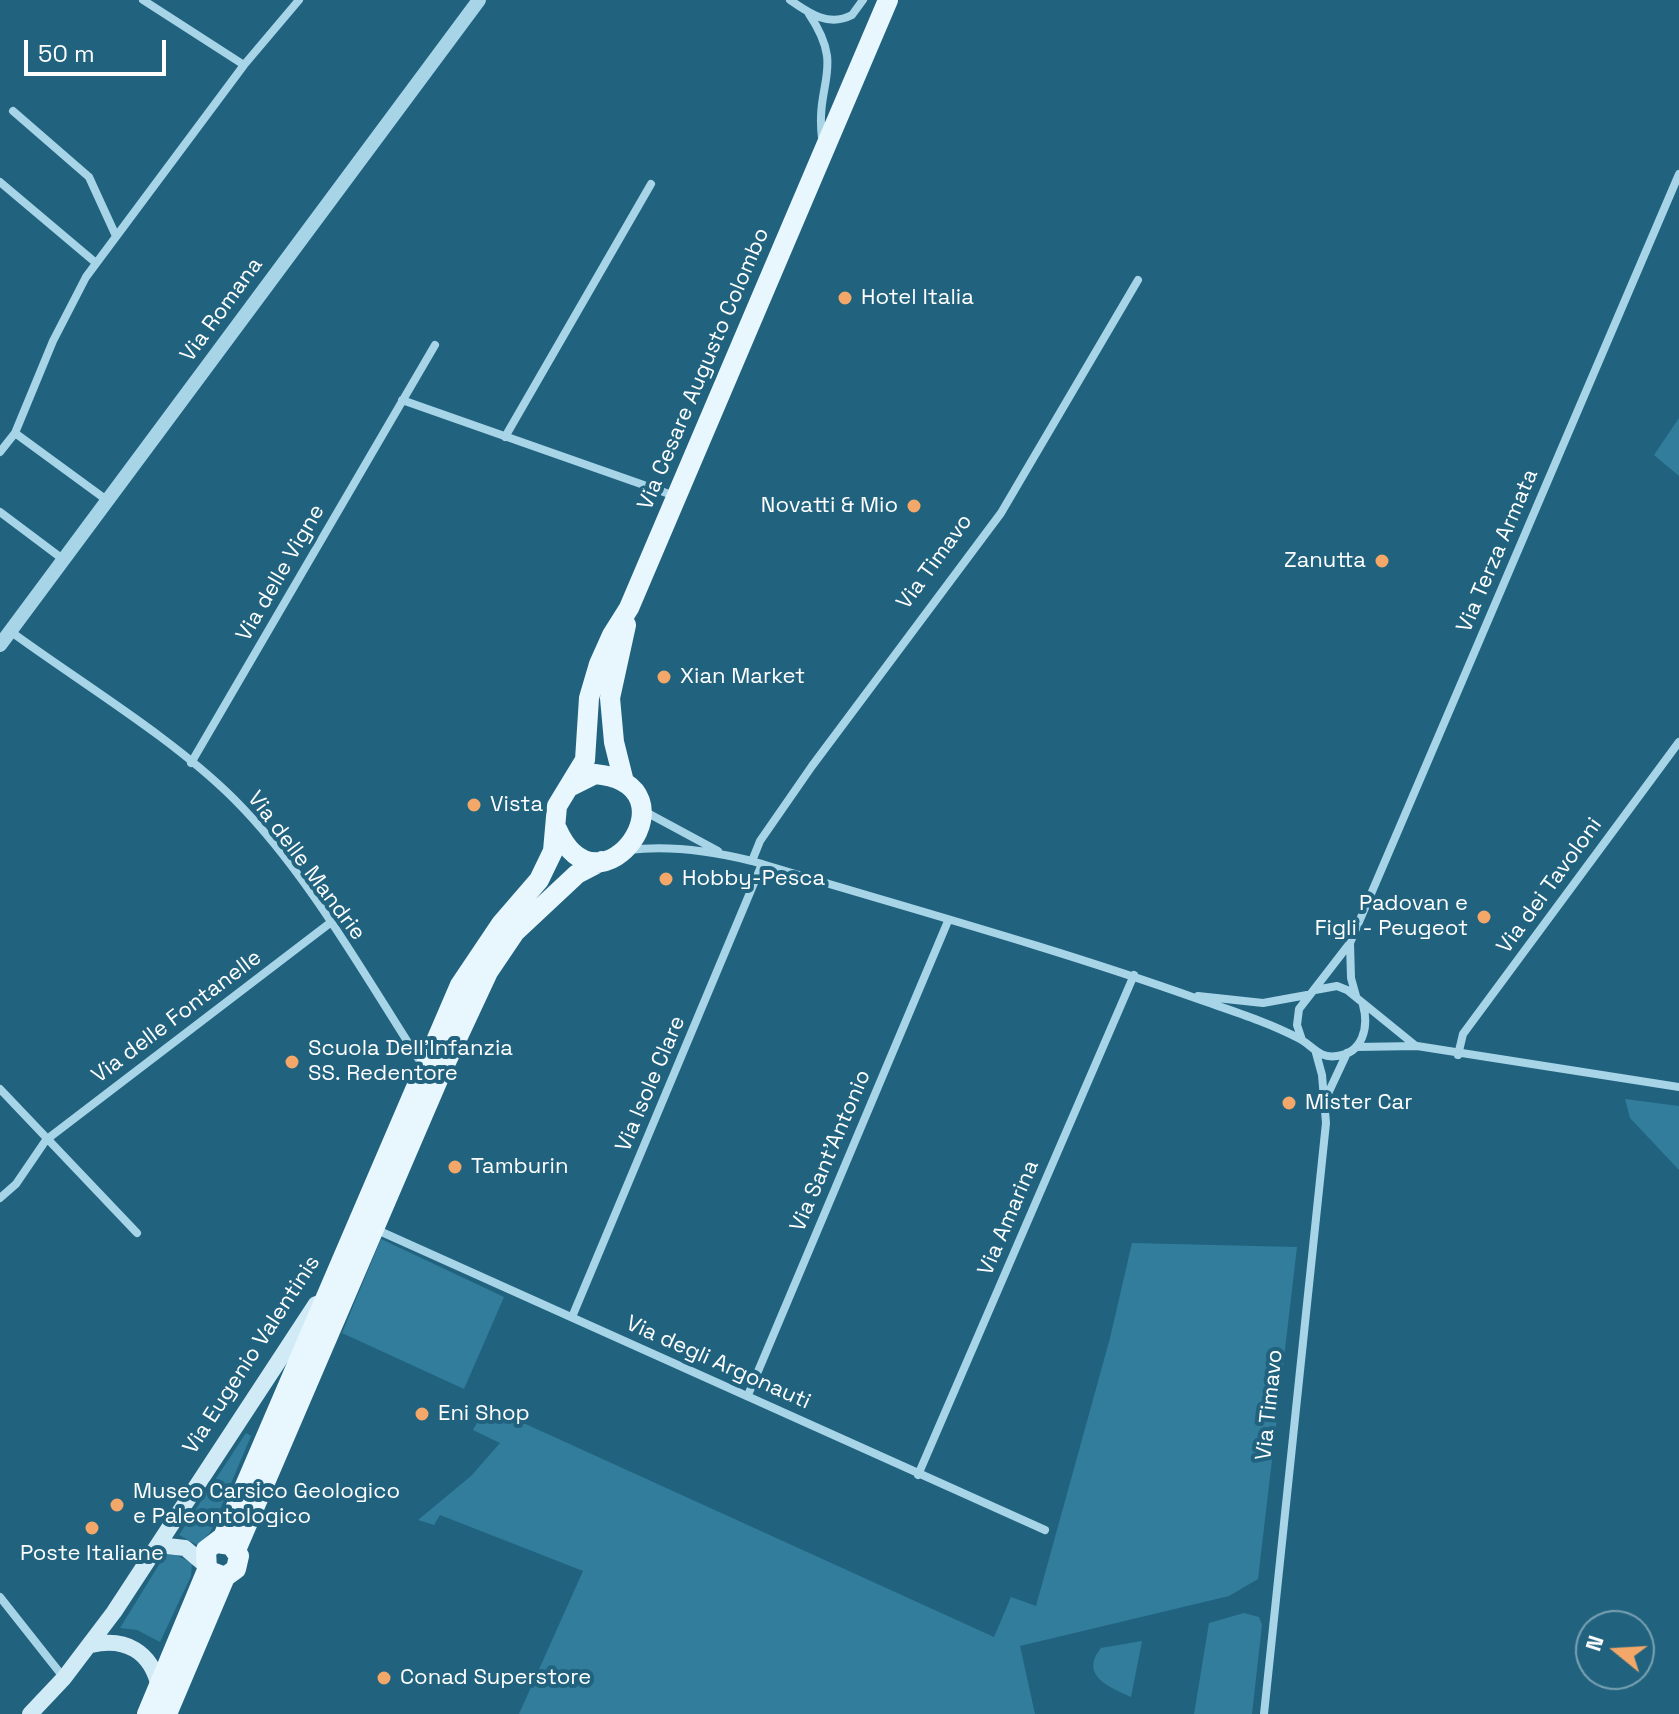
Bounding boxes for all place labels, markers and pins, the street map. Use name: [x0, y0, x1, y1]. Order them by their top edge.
place label: Hotel Italia: [861, 285, 974, 311]
marker: Hotel Italia: [836, 289, 854, 307]
place label: Novatti & Mio: [761, 493, 898, 519]
marker: Novatti & Mio: [905, 497, 923, 515]
place label: Zanutta: [1284, 548, 1366, 574]
marker: Zanutta: [1373, 552, 1391, 570]
place label: Xian Market: [680, 664, 805, 690]
marker: Xian Market: [655, 668, 673, 686]
place label: Vista: [490, 792, 543, 818]
marker: Vista: [465, 796, 483, 814]
place label: Hobby-Pesca: [682, 866, 825, 892]
marker: Hobby-Pesca: [657, 870, 675, 888]
place label: Padovan e Figli - Peugeot: [1315, 891, 1468, 942]
marker: Padovan e Figli - Peugeot: [1475, 908, 1493, 926]
place label: Scuola Dell'Infanzia SS. Redentore: [308, 1036, 513, 1088]
marker: Scuola Dell'Infanzia SS. Redentore: [283, 1053, 301, 1071]
place label: Mister Car: [1305, 1090, 1413, 1116]
marker: Mister Car: [1280, 1094, 1298, 1112]
place label: Tamburin: [471, 1154, 568, 1180]
marker: Tamburin: [446, 1158, 464, 1176]
place label: Eni Shop: [438, 1401, 530, 1427]
marker: Eni Shop: [413, 1405, 431, 1423]
place label: Museo Carsico Geologico e Paleontologico: [133, 1479, 400, 1530]
marker: Museo Carsico Geologico e Paleontologico: [108, 1496, 126, 1514]
marker: Poste Italiane: [83, 1519, 101, 1537]
place label: Poste Italiane: [20, 1541, 164, 1567]
place label: Conad Superstore: [400, 1665, 591, 1691]
marker: Conad Superstore: [375, 1669, 393, 1687]

